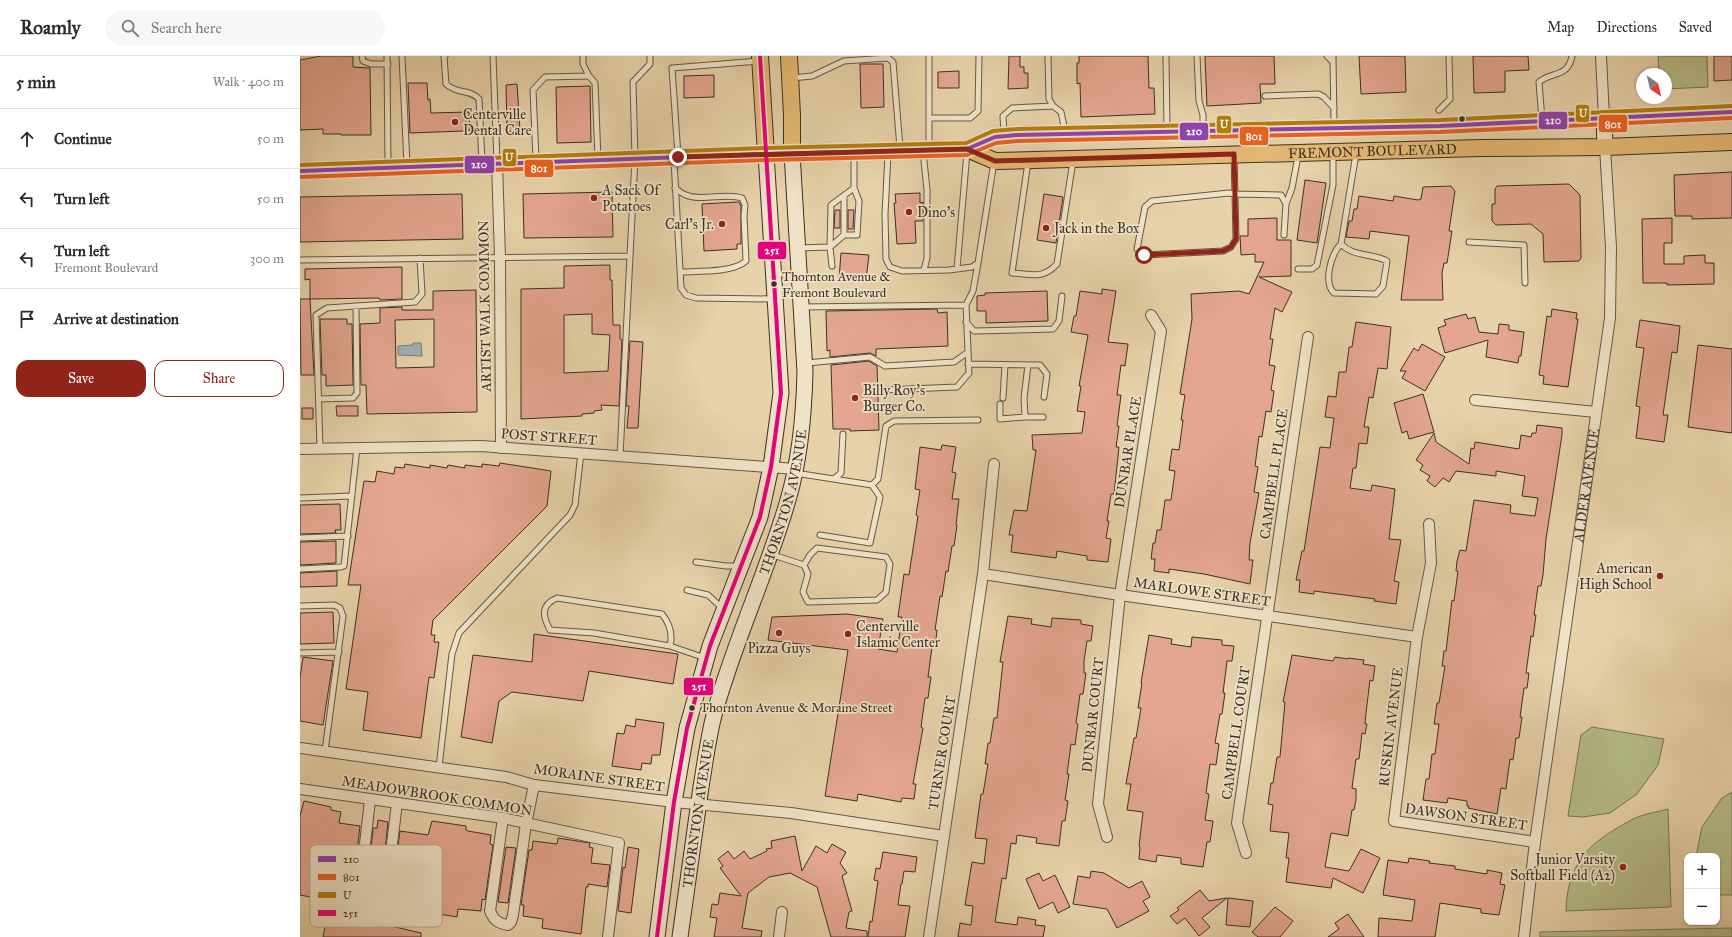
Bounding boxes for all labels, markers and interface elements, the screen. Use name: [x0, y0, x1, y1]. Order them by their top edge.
search box: [105, 10, 385, 46]
text: Roamly: [20, 16, 81, 39]
icon: search: [119, 17, 141, 39]
text: Search here: [151, 19, 222, 37]
text: Map: [1547, 19, 1574, 36]
text: Directions: [1596, 19, 1657, 36]
text: Saved: [1679, 19, 1712, 36]
north arrow: [1636, 68, 1672, 104]
text: 5 min: [16, 72, 56, 93]
text: Walk · 400 m: [213, 74, 284, 90]
line badge: U: [1575, 104, 1590, 123]
place label: Centerville Dental Care: [463, 106, 532, 139]
text: U: [1579, 107, 1588, 120]
line badge: 210: [1538, 111, 1568, 130]
unlabelled marker: [1457, 114, 1467, 124]
text: 210: [1545, 114, 1562, 127]
line badge: 801: [1598, 114, 1628, 133]
line badge: U: [1216, 115, 1232, 134]
marker: Centerville Dental Care: [450, 117, 460, 127]
text: U: [1220, 118, 1229, 131]
text: 801: [1605, 118, 1622, 131]
line badge: 210: [1179, 122, 1209, 141]
text: 210: [1186, 125, 1203, 138]
line badge: 801: [1239, 126, 1269, 146]
icon: ahead: [16, 128, 38, 150]
text: Continue: [54, 130, 112, 148]
text: 801: [1246, 130, 1263, 143]
text: 50 m: [257, 131, 284, 147]
street label: FREMONT BOULEVARD: [1288, 140, 1457, 162]
line badge: U: [502, 148, 517, 167]
route end: [669, 148, 687, 166]
text: U: [505, 151, 514, 164]
line badge: 210: [464, 155, 495, 174]
text: 210: [471, 158, 488, 171]
line badge: 801: [524, 159, 554, 178]
text: 801: [531, 162, 548, 175]
place label: A Sack Of Potatoes: [601, 182, 662, 215]
icon: left: [16, 188, 38, 210]
text: Turn left: [54, 190, 110, 208]
text: 50 m: [257, 191, 284, 207]
marker: A Sack Of Potatoes: [589, 193, 599, 203]
place label: Dino's: [917, 204, 955, 221]
marker: Dino's: [904, 207, 914, 217]
place label: Carl's Jr.: [665, 216, 714, 234]
marker: Carl's Jr.: [717, 219, 727, 229]
street label: ARTIST WALK COMMON: [475, 220, 495, 393]
place label: Jack in the Box: [1052, 220, 1140, 238]
marker: Jack in the Box: [1041, 223, 1051, 233]
line badge: 251: [757, 241, 787, 260]
text: Turn left: [54, 242, 110, 260]
text: 251: [765, 244, 780, 257]
route start: [1135, 246, 1153, 264]
icon: left: [16, 248, 38, 270]
text: 300 m: [250, 251, 284, 267]
text: Fremont Boulevard: [54, 260, 158, 276]
place label: Thornton Avenue & Fremont Boulevard: [782, 269, 890, 301]
marker: Thornton Avenue & Fremont Boulevard: [769, 279, 779, 289]
icon: arrive: [16, 308, 38, 330]
text: Arrive at destination: [54, 310, 179, 328]
button: Save: [16, 360, 146, 397]
button: Share: [154, 360, 284, 397]
place label: Billy Roy's Burger Co.: [863, 382, 925, 415]
marker: Billy Roy's Burger Co.: [850, 393, 860, 403]
street label: DUNBAR PLACE: [1111, 395, 1145, 509]
street label: CAMPBELL PLACE: [1256, 408, 1292, 540]
street label: POST STREET: [500, 425, 598, 449]
street label: ALDER AVENUE: [1569, 427, 1603, 544]
street label: THORNTON AVENUE: [755, 428, 810, 577]
place label: American High School: [1579, 560, 1652, 593]
marker: American High School: [1655, 571, 1665, 581]
street label: MARLOWE STREET: [1132, 574, 1272, 610]
place label: Centerville Islamic Center: [856, 618, 941, 651]
marker: Pizza Guys: [774, 628, 784, 638]
marker: Centerville Islamic Center: [843, 629, 853, 639]
place label: Pizza Guys: [748, 640, 811, 657]
street label: DUNBAR COURT: [1078, 656, 1108, 773]
street label: CAMPBELL COURT: [1218, 665, 1254, 801]
street label: RUSKIN AVENUE: [1375, 666, 1407, 788]
line badge: 251: [683, 677, 714, 696]
text: 251: [692, 680, 707, 693]
street label: TURNER COURT: [925, 694, 960, 811]
place label: Thornton Avenue & Moraine Street: [700, 700, 893, 716]
marker: Thornton Avenue & Moraine Street: [687, 703, 697, 713]
street label: THORNTON AVENUE: [679, 738, 717, 889]
street label: MORAINE STREET: [532, 760, 666, 796]
street label: MEADOWBROOK COMMON: [341, 773, 534, 819]
street label: DAWSON STREET: [1404, 800, 1529, 834]
legend: [310, 845, 442, 927]
place label: Junior Varsity Softball Field (A2): [1510, 851, 1615, 885]
text: 210: [343, 853, 359, 866]
map controls: [1684, 853, 1720, 925]
button: +: [1684, 853, 1720, 889]
marker: Junior Varsity Softball Field (A2): [1618, 862, 1628, 872]
text: 801: [343, 871, 360, 884]
text: U: [343, 889, 352, 902]
button: −: [1684, 889, 1720, 925]
text: 251: [343, 907, 358, 920]

